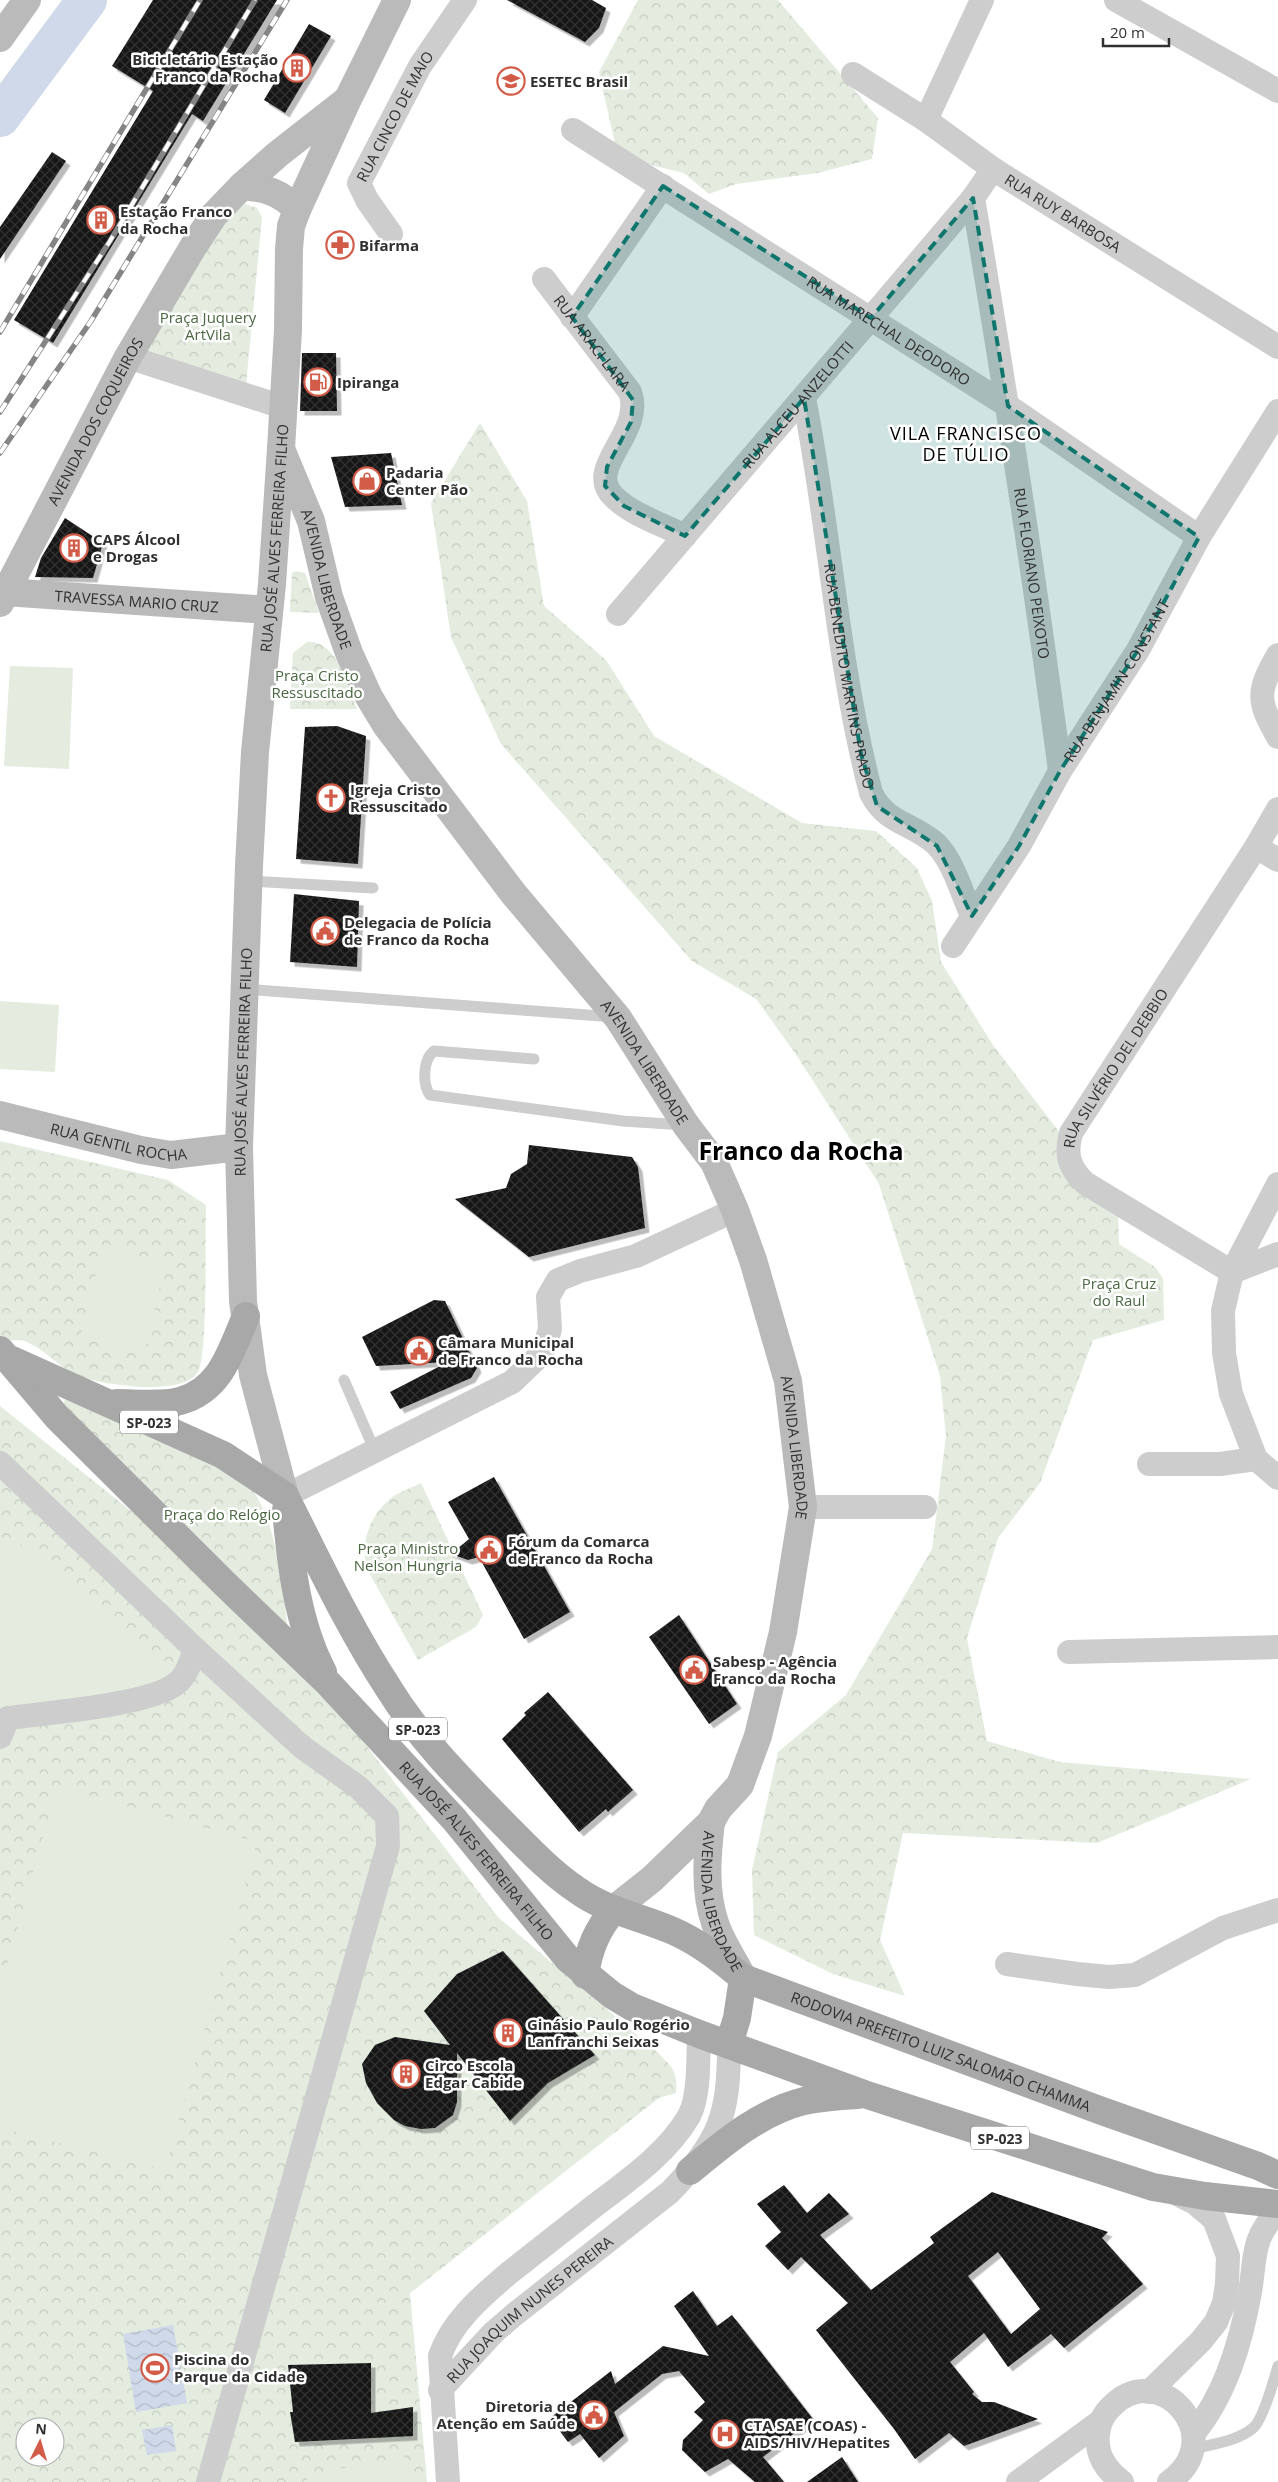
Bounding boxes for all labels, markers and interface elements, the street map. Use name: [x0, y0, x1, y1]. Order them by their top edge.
scale bar: [1103, 15, 1169, 47]
text: 20 m: [1110, 22, 1145, 42]
street label: RUA CINCO DE MAIO: [351, 47, 438, 185]
place label: Bicicletário Estação Franco da Rocha: [132, 49, 278, 86]
building icon: Bicicletário Estação Franco da Rocha: [282, 53, 312, 83]
school or university icon: ESETEC Brasil: [496, 66, 526, 96]
place label: ESETEC Brasil: [530, 71, 628, 91]
street label: RUA RUY BARBOSA: [1001, 169, 1126, 257]
place label: Estação Franco da Rocha: [120, 201, 232, 238]
building icon: Estação Franco da Rocha: [86, 205, 116, 235]
pharmacy icon: Bifarma: [325, 230, 355, 260]
place label: Bifarma: [359, 235, 419, 255]
street label: RUA MARECHAL DEODORO: [803, 271, 975, 390]
street label: RUA ARACI LARA: [550, 291, 636, 395]
park label: Praça Juquery ArtVila: [160, 307, 257, 344]
street label: AVENIDA DOS COQUEIROS: [43, 334, 147, 509]
street label: RUA ALCEU ANZELOTTI: [737, 336, 857, 472]
fuel station icon: Ipiranga: [303, 367, 333, 397]
place label: Ipiranga: [337, 372, 399, 392]
district label: VILA FRANCISCO DE TÚLIO: [890, 421, 1042, 466]
street label: RUA JOSÉ ALVES FERREIRA FILHO: [255, 423, 292, 653]
place label: Padaria Center Pão: [386, 462, 468, 499]
shop icon: Padaria Center Pão: [352, 466, 382, 496]
street label: RUA FLORIANO PEIXOTO: [1010, 486, 1055, 660]
street label: AVENIDA LIBERDADE: [297, 505, 357, 652]
place label: CAPS Álcool e Drogas: [93, 529, 180, 566]
building icon: CAPS Álcool e Drogas: [59, 533, 89, 563]
street label: RUA BENEDITO MARTINS PRADO: [820, 562, 880, 791]
street label: TRAVESSA MARIO CRUZ: [54, 585, 219, 617]
street label: RUA BENJAMIN CONSTANT: [1059, 595, 1174, 765]
park label: Praça Cristo Ressuscitado: [271, 665, 363, 702]
place label: Igreja Cristo Ressuscitado: [350, 779, 448, 816]
church icon: Igreja Cristo Ressuscitado: [316, 783, 346, 813]
place label: Delegacia de Polícia de Franco da Rocha: [344, 912, 492, 949]
public building icon: Delegacia de Polícia de Franco da Rocha: [310, 916, 340, 946]
street label: RUA JOSÉ ALVES FERREIRA FILHO: [229, 947, 256, 1177]
street label: RUA SILVÉRIO DEL DEBBIO: [1058, 984, 1172, 1149]
street label: AVENIDA LIBERDADE: [597, 995, 693, 1128]
street label: RUA GENTIL ROCHA: [48, 1118, 189, 1165]
district label: Franco da Rocha: [698, 1133, 904, 1167]
park label: Praça Cruz do Raul: [1082, 1273, 1156, 1310]
place label: Câmara Municipal de Franco da Rocha: [438, 1332, 583, 1369]
public building icon: Câmara Municipal de Franco da Rocha: [404, 1336, 434, 1366]
street label: AVENIDA LIBERDADE: [777, 1372, 813, 1521]
road number: SP-023: [120, 1410, 178, 1434]
park label: Praça do Relógio: [164, 1504, 280, 1524]
place label: Fórum da Comarca de Franco da Rocha: [508, 1531, 653, 1568]
public building icon: Fórum da Comarca de Franco da Rocha: [474, 1535, 504, 1565]
park label: Praça Ministro Nelson Hungria: [354, 1538, 462, 1575]
place label: Sabesp - Agência Franco da Rocha: [713, 1651, 837, 1688]
public building icon: Sabesp - Agência Franco da Rocha: [679, 1655, 709, 1685]
road number: SP-023: [389, 1718, 447, 1740]
street label: RUA JOSÉ ALVES FERREIRA FILHO: [395, 1757, 559, 1944]
street label: AVENIDA LIBERDADE: [697, 1830, 748, 1975]
street label: RODOVIA PREFEITO LUIZ SALOMÃO CHAMMA: [788, 1987, 1094, 2116]
place label: Ginásio Paulo Rogério Lanfranchi Seixas: [527, 2014, 690, 2051]
building icon: Ginásio Paulo Rogério Lanfranchi Seixas: [493, 2018, 523, 2048]
place label: Circo Escola Edgar Cabide: [425, 2055, 522, 2092]
building icon: Circo Escola Edgar Cabide: [391, 2059, 421, 2089]
road number: SP-023: [971, 2126, 1029, 2150]
street label: RUA JOAQUIM NUNES PEREIRA: [442, 2231, 617, 2387]
place label: Piscina do Parque da Cidade: [174, 2349, 305, 2386]
sports icon: Piscina do Parque da Cidade: [140, 2353, 170, 2383]
place label: Diretoria de Atenção em Saúde: [436, 2396, 575, 2433]
public building icon: Diretoria de Atenção em Saúde: [579, 2400, 609, 2430]
place label: CTA SAE (COAS) - AIDS/HIV/Hepatites: [744, 2415, 890, 2452]
north arrow: [15, 2417, 65, 2467]
text: N: [35, 2419, 48, 2439]
hospital icon: CTA SAE (COAS) - AIDS/HIV/Hepatites: [710, 2419, 740, 2449]

